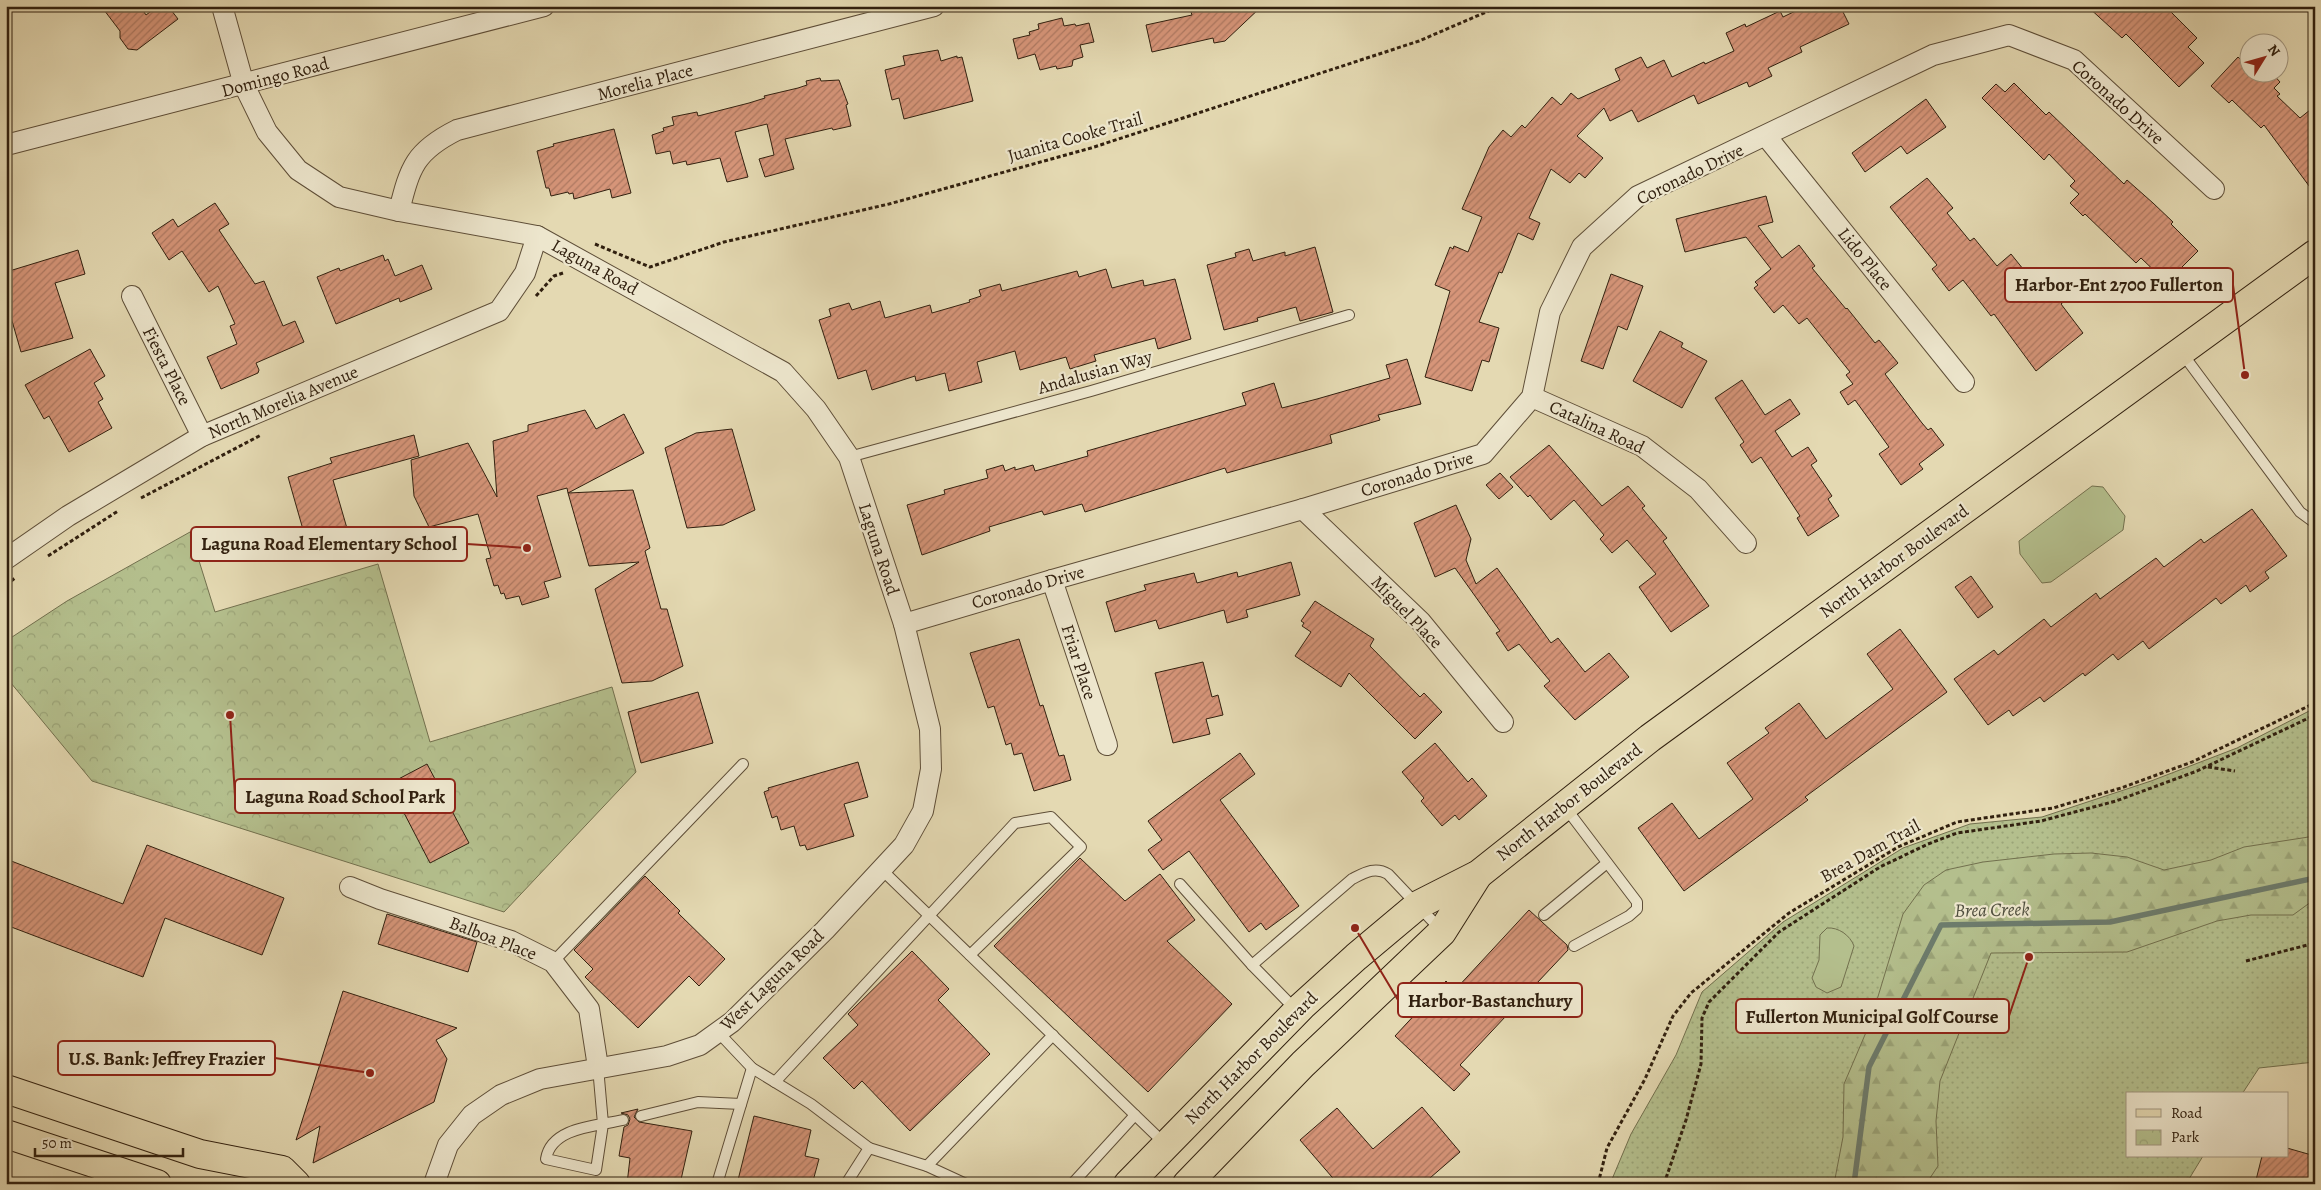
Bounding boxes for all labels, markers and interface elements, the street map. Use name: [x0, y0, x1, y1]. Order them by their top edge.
north arrow: [2238, 32, 2288, 82]
text: N: [2263, 41, 2285, 60]
street label: Domingo Road: [218, 51, 332, 103]
street label: Coronado Drive: [2067, 54, 2169, 150]
street label: Morelia Place: [594, 58, 696, 106]
street label: Juanita Cooke Trail: [1005, 106, 1146, 168]
street label: Coronado Drive: [1632, 138, 1748, 210]
street label: Lido Place: [1832, 222, 1898, 296]
street label: Laguna Road: [547, 233, 643, 301]
callout: Harbor-Ent 2700 Fullerton: [2005, 268, 2233, 302]
text: Harbor-Ent 2700 Fullerton: [2015, 272, 2224, 298]
street label: Fiesta Place: [137, 323, 197, 409]
street label: Andalusian Way: [1034, 344, 1156, 400]
street label: North Morelia Avenue: [204, 359, 362, 445]
street label: Catalina Road: [1545, 394, 1649, 460]
street label: Coronado Drive: [1358, 446, 1476, 502]
street label: North Harbor Boulevard: [1815, 499, 1974, 623]
street label: Laguna Road: [853, 500, 905, 598]
callout: Laguna Road Elementary School: [191, 527, 467, 561]
text: Laguna Road Elementary School: [201, 531, 457, 557]
street label: Coronado Drive: [969, 559, 1087, 615]
street label: Miguel Place: [1366, 570, 1448, 654]
street label: Friar Place: [1056, 621, 1102, 703]
street label: North Harbor Boulevard: [1491, 737, 1647, 867]
callout: Laguna Road School Park: [235, 779, 455, 813]
text: Laguna Road School Park: [245, 784, 445, 810]
street label: Brea Dam Trail: [1816, 813, 1925, 888]
water label: Brea Creek: [1954, 896, 2030, 924]
street label: Balboa Place: [446, 910, 540, 966]
street label: West Laguna Road: [714, 924, 829, 1036]
callout: Harbor-Bastanchury: [1398, 983, 1582, 1017]
street label: North Harbor Boulevard: [1179, 986, 1323, 1130]
text: Harbor-Bastanchury: [1408, 988, 1573, 1014]
callout: Fullerton Municipal Golf Course: [1736, 999, 2009, 1033]
text: Fullerton Municipal Golf Course: [1745, 1004, 1999, 1030]
callout: U.S. Bank: Jeffrey Frazier: [58, 1041, 275, 1075]
text: U.S. Bank: Jeffrey Frazier: [69, 1046, 266, 1072]
legend: [2126, 1092, 2288, 1158]
text: Road: [2171, 1103, 2203, 1123]
scale bar: [35, 1125, 182, 1157]
text: Park: [2171, 1127, 2200, 1147]
text: 50 m: [42, 1133, 72, 1153]

